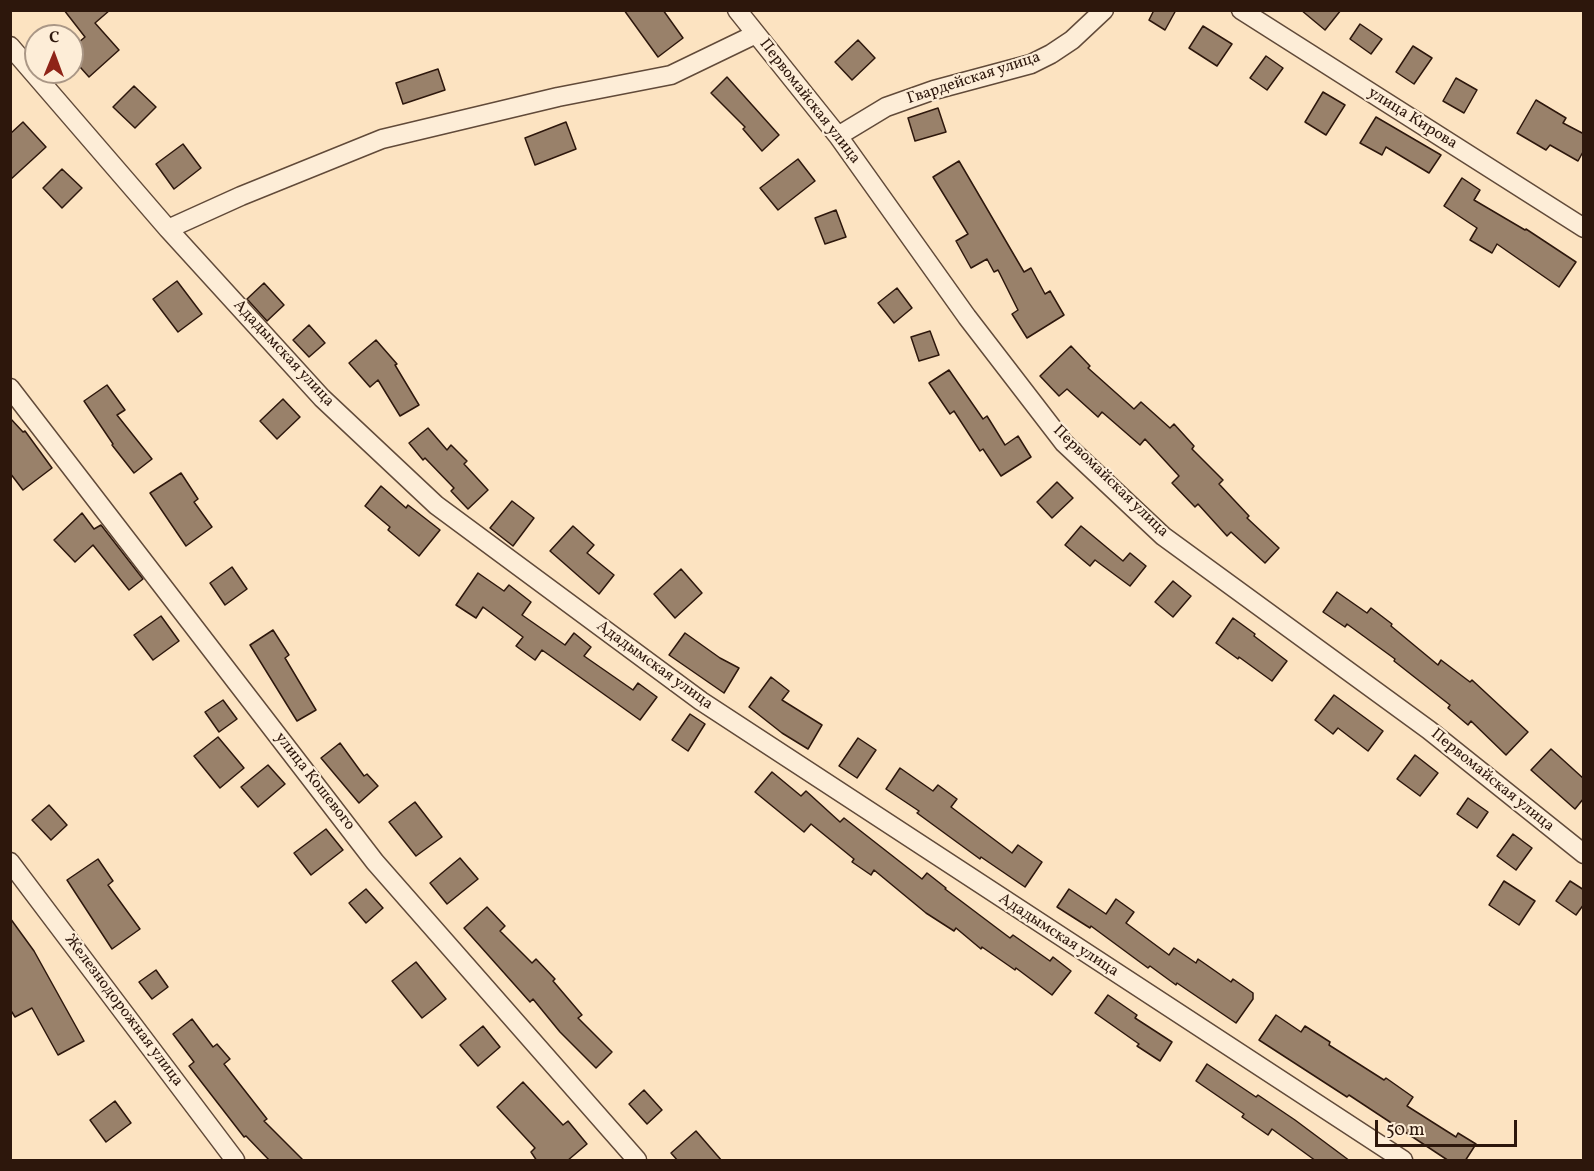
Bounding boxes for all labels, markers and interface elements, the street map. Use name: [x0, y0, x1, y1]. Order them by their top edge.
north arrow: [24, 24, 84, 84]
text: С: [49, 27, 60, 49]
street label: Первомайская улица: [754, 36, 864, 168]
street label: Гвардейская улица: [905, 48, 1043, 110]
street label: улица Кирова: [1364, 84, 1460, 154]
street label: Ададымская улица: [228, 297, 338, 411]
street label: Первомайская улица: [1048, 422, 1172, 542]
street label: Ададымская улица: [592, 617, 716, 715]
street label: Первомайская улица: [1426, 725, 1558, 837]
street label: улица Кошевого: [270, 729, 358, 835]
street label: Ададымская улица: [994, 890, 1122, 982]
street label: Железнодорожная улица: [60, 931, 186, 1091]
scale bar: [1378, 1108, 1520, 1146]
text: 50 m: [1386, 1118, 1425, 1143]

